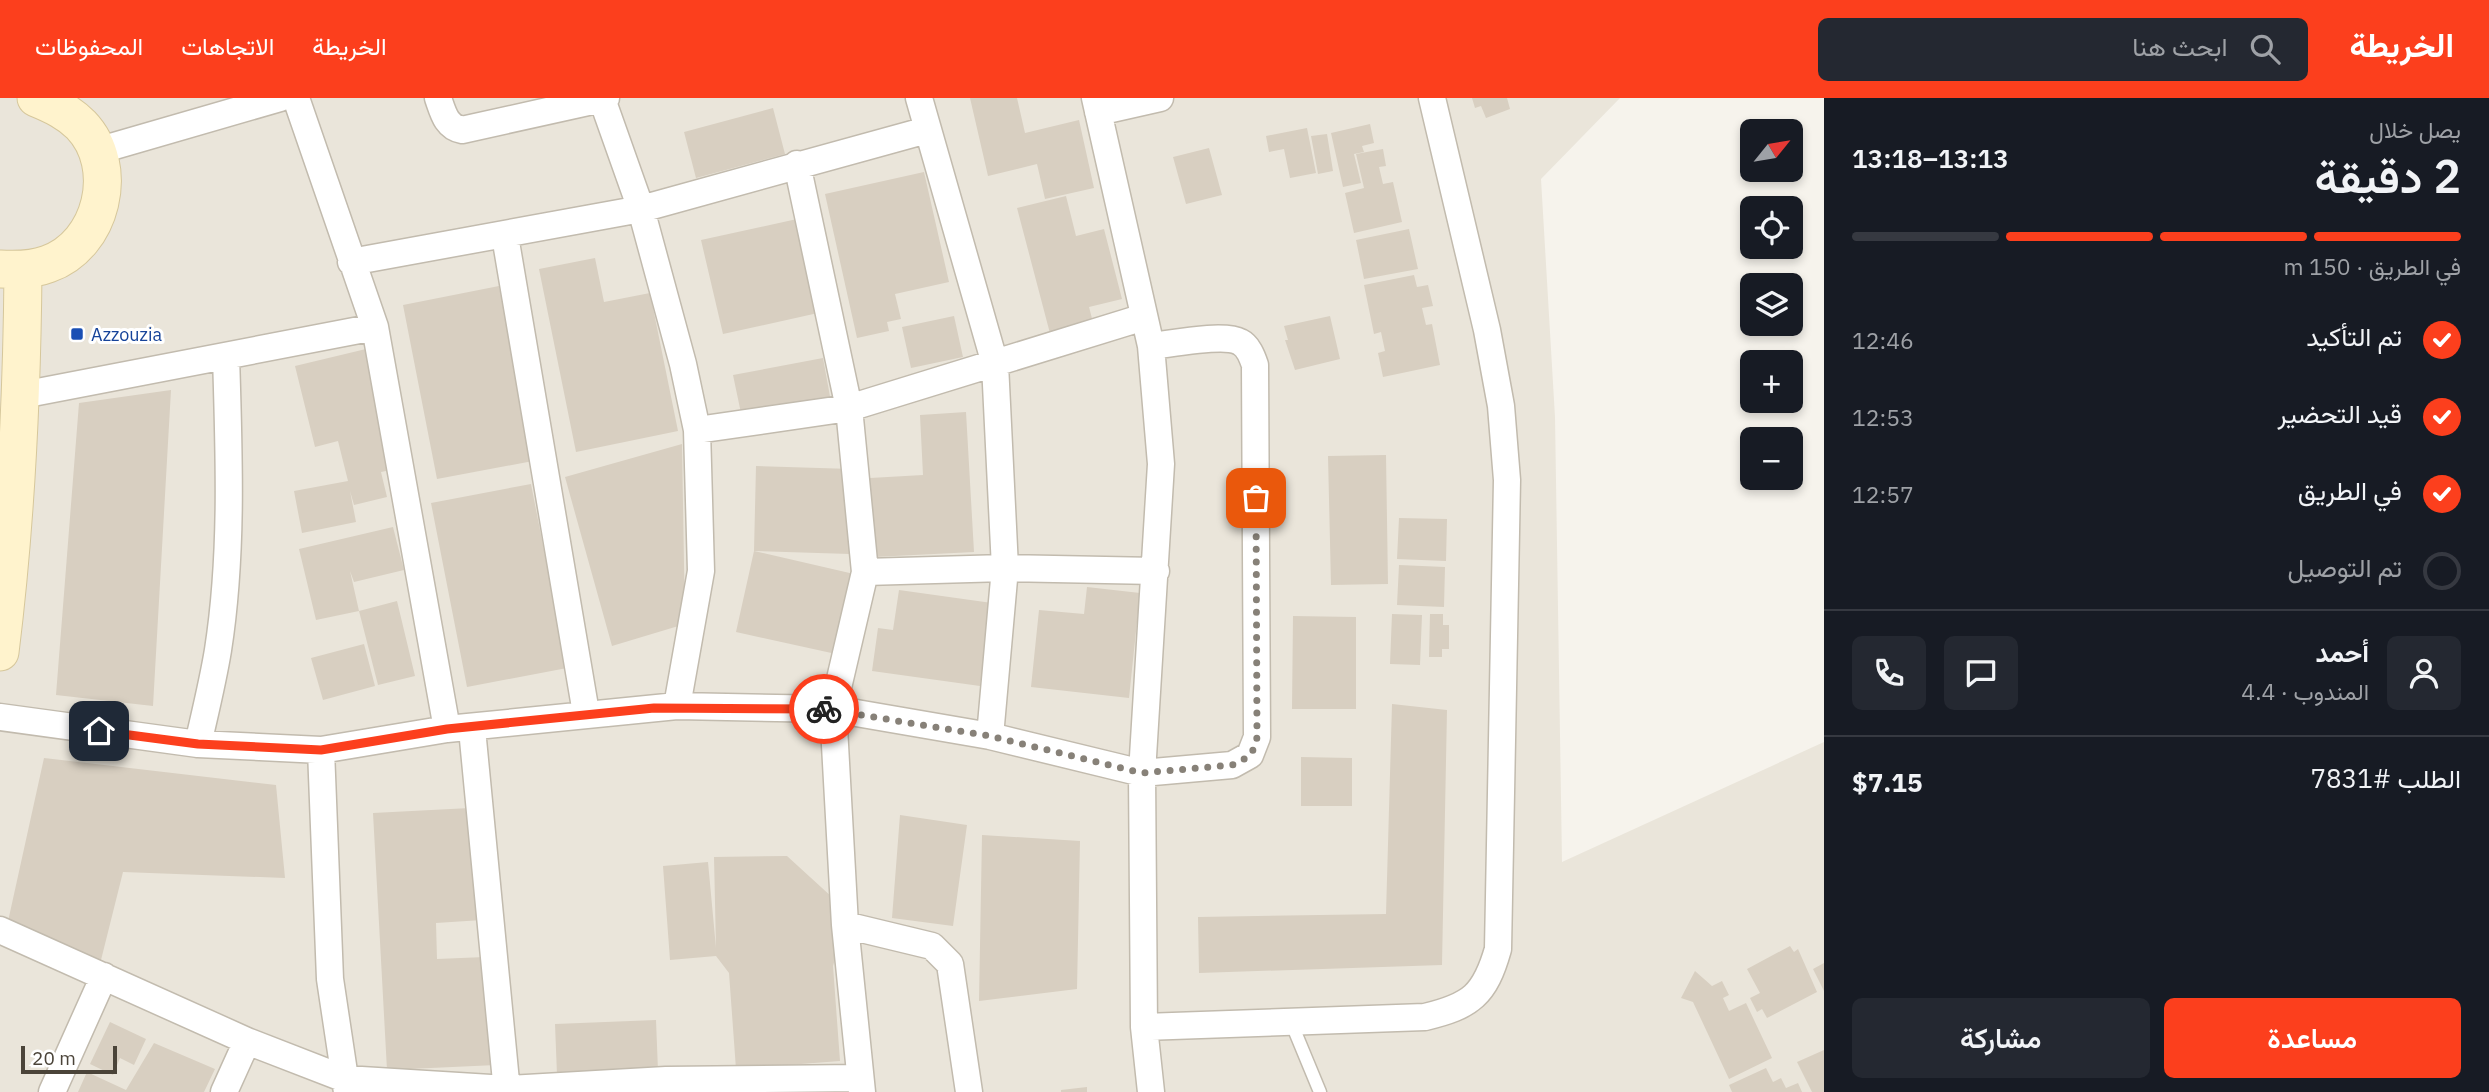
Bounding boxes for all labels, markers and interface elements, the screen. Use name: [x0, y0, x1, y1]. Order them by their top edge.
search box: [1818, 18, 2308, 81]
text: الخريطة: [2350, 23, 2454, 66]
text: ابحث هنا: [2132, 29, 2228, 63]
text: المحفوظات: [35, 30, 143, 62]
text: الاتجاهات: [181, 30, 274, 62]
text: الخريطة: [312, 30, 387, 62]
icon: search: [2246, 30, 2284, 68]
text: يصل خلال: [2369, 114, 2461, 144]
north arrow: [1740, 119, 1802, 182]
map controls: [1740, 119, 1803, 490]
text: 13:13–13:18: [1852, 141, 2009, 175]
text: 2 دقيقة: [2315, 146, 2461, 206]
button: locate: [1740, 196, 1803, 259]
text: في الطريق · 150 m: [2284, 251, 2461, 281]
button: layers: [1740, 273, 1803, 336]
text: تم التأكيد: [2306, 319, 2402, 353]
icon: check: [2423, 321, 2461, 359]
place label: Azzouzia: [91, 323, 162, 346]
text: 12:46: [1852, 325, 1914, 355]
marker: Azzouzia: [69, 326, 85, 342]
button: +: [1740, 350, 1803, 413]
text: قيد التحضير: [2277, 396, 2402, 430]
icon: check: [2423, 398, 2461, 436]
text: 12:53: [1852, 402, 1914, 432]
button: −: [1740, 427, 1803, 490]
pin: [1226, 468, 1286, 528]
text: في الطريق: [2298, 473, 2402, 507]
icon: check: [2423, 475, 2461, 513]
icon: bag: [1237, 479, 1275, 517]
text: 12:57: [1852, 479, 1914, 509]
text: تم التوصيل: [2288, 550, 2402, 584]
text: أحمد: [2316, 635, 2369, 669]
button: phone: [1852, 636, 1926, 710]
button: chat: [1944, 636, 2018, 710]
button: person: [2387, 636, 2461, 710]
courier: [789, 674, 859, 744]
text: المندوب · 4.4: [2241, 676, 2369, 706]
icon: bike: [805, 690, 843, 728]
pin: [69, 701, 129, 761]
icon: home: [80, 712, 118, 750]
text: الطلب #7831: [2310, 761, 2461, 795]
text: $7.15: [1852, 765, 1923, 799]
button: مشاركة: [1852, 998, 2150, 1078]
button: مساعدة: [2164, 998, 2461, 1078]
scale bar: [21, 1043, 117, 1075]
text: 20 m: [32, 1046, 76, 1070]

